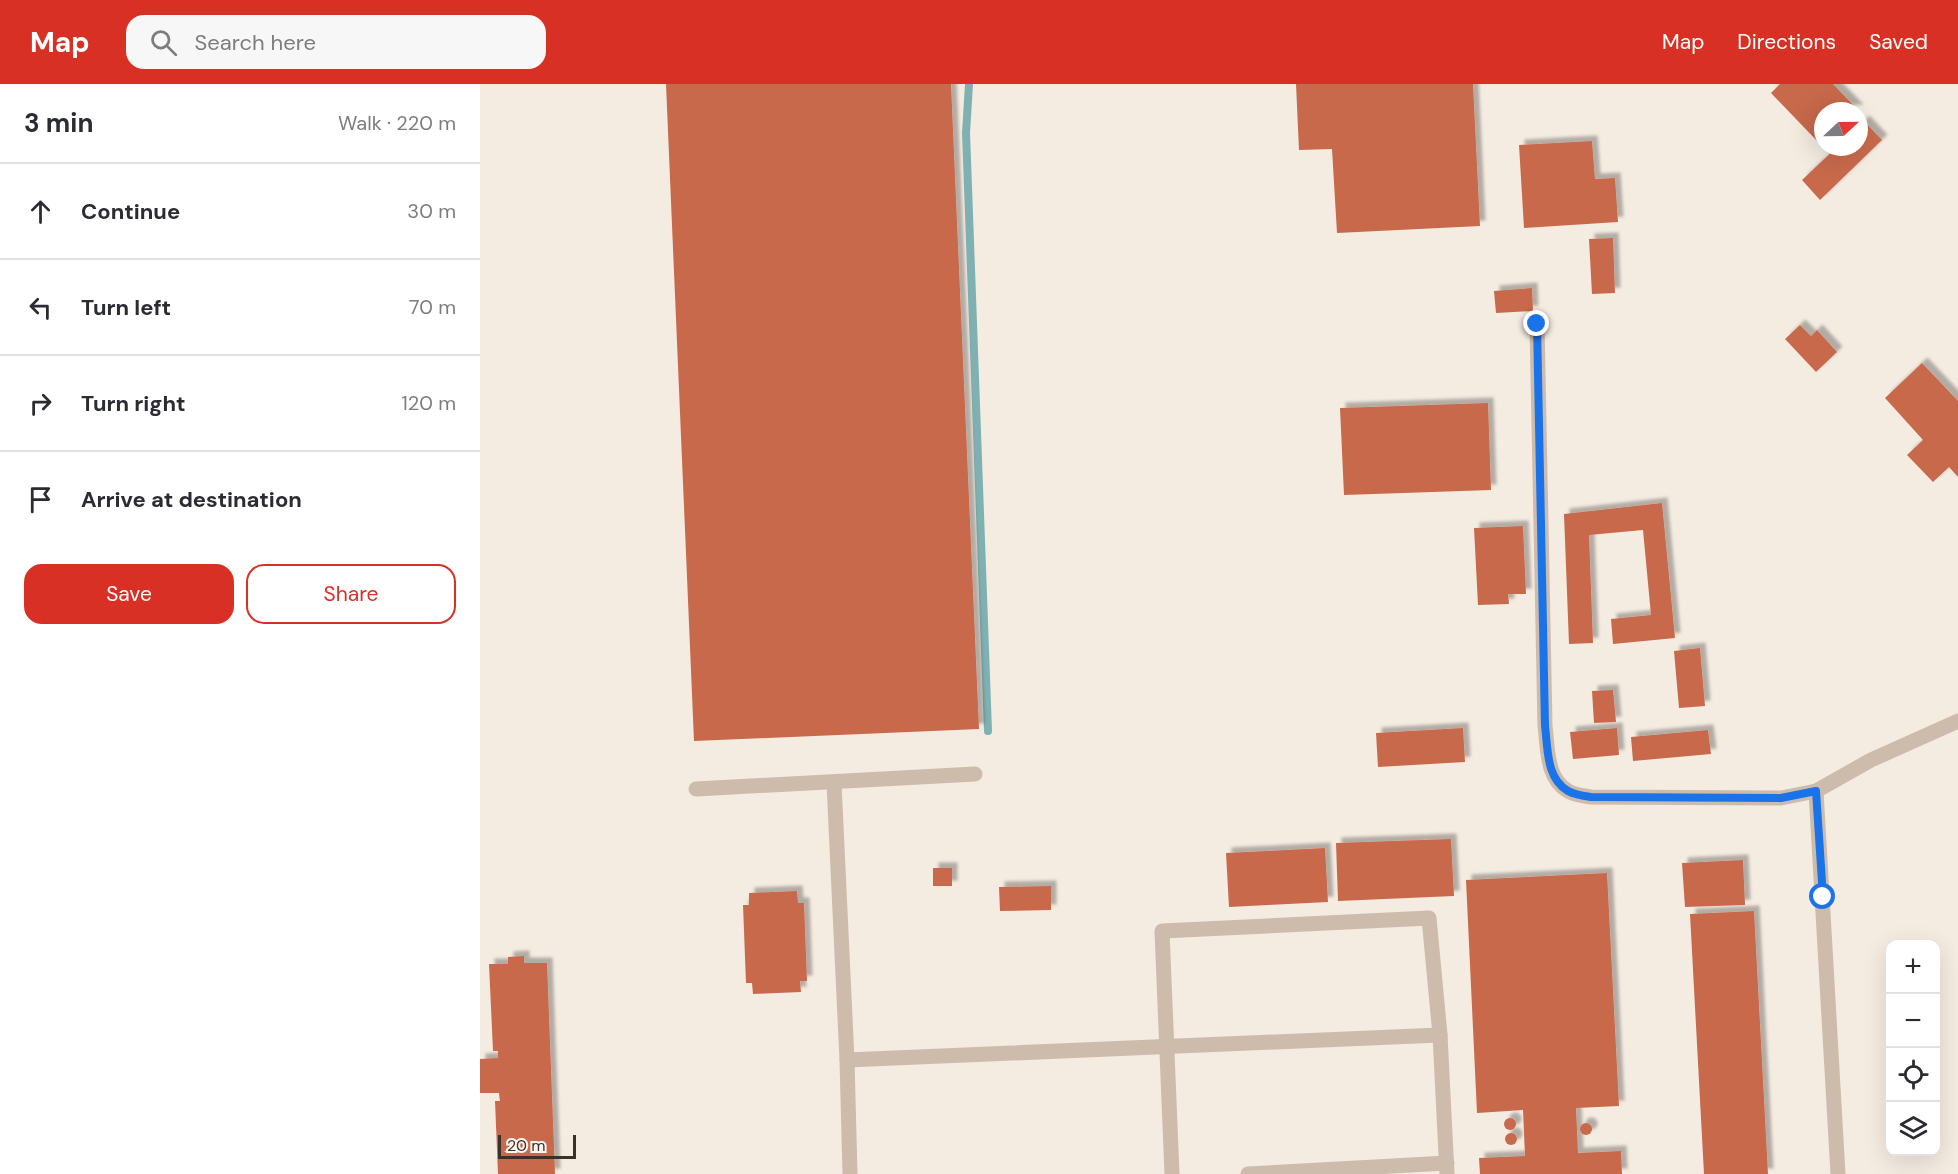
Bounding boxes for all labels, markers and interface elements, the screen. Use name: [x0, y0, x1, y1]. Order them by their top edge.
search box: [126, 15, 546, 69]
text: Map: [30, 24, 90, 61]
icon: search: [147, 26, 180, 59]
text: Search here: [195, 28, 316, 57]
text: Map: [1662, 28, 1704, 56]
text: Directions: [1737, 28, 1836, 56]
text: Saved: [1869, 28, 1928, 56]
north arrow: [1814, 102, 1868, 156]
text: 3 min: [24, 106, 93, 140]
text: Walk · 220 m: [338, 110, 456, 136]
icon: ahead: [24, 195, 57, 228]
text: Continue: [81, 197, 180, 226]
text: 30 m: [407, 198, 456, 224]
icon: left: [24, 291, 57, 324]
text: Turn left: [81, 293, 171, 322]
text: 70 m: [409, 294, 456, 320]
route end: [1523, 310, 1549, 336]
icon: right: [24, 387, 57, 420]
text: Turn right: [81, 389, 186, 418]
text: 120 m: [402, 390, 456, 416]
icon: arrive: [24, 483, 57, 516]
text: Arrive at destination: [81, 485, 302, 514]
button: Save: [24, 564, 234, 624]
button: Share: [246, 564, 456, 624]
route start: [1809, 883, 1835, 909]
map controls: [1886, 940, 1940, 1156]
button: +: [1886, 940, 1940, 994]
button: −: [1886, 994, 1940, 1048]
button: locate: [1886, 1048, 1940, 1102]
button: layers: [1886, 1102, 1940, 1156]
scale bar: [498, 1132, 576, 1160]
text: 20 m: [507, 1135, 546, 1156]

